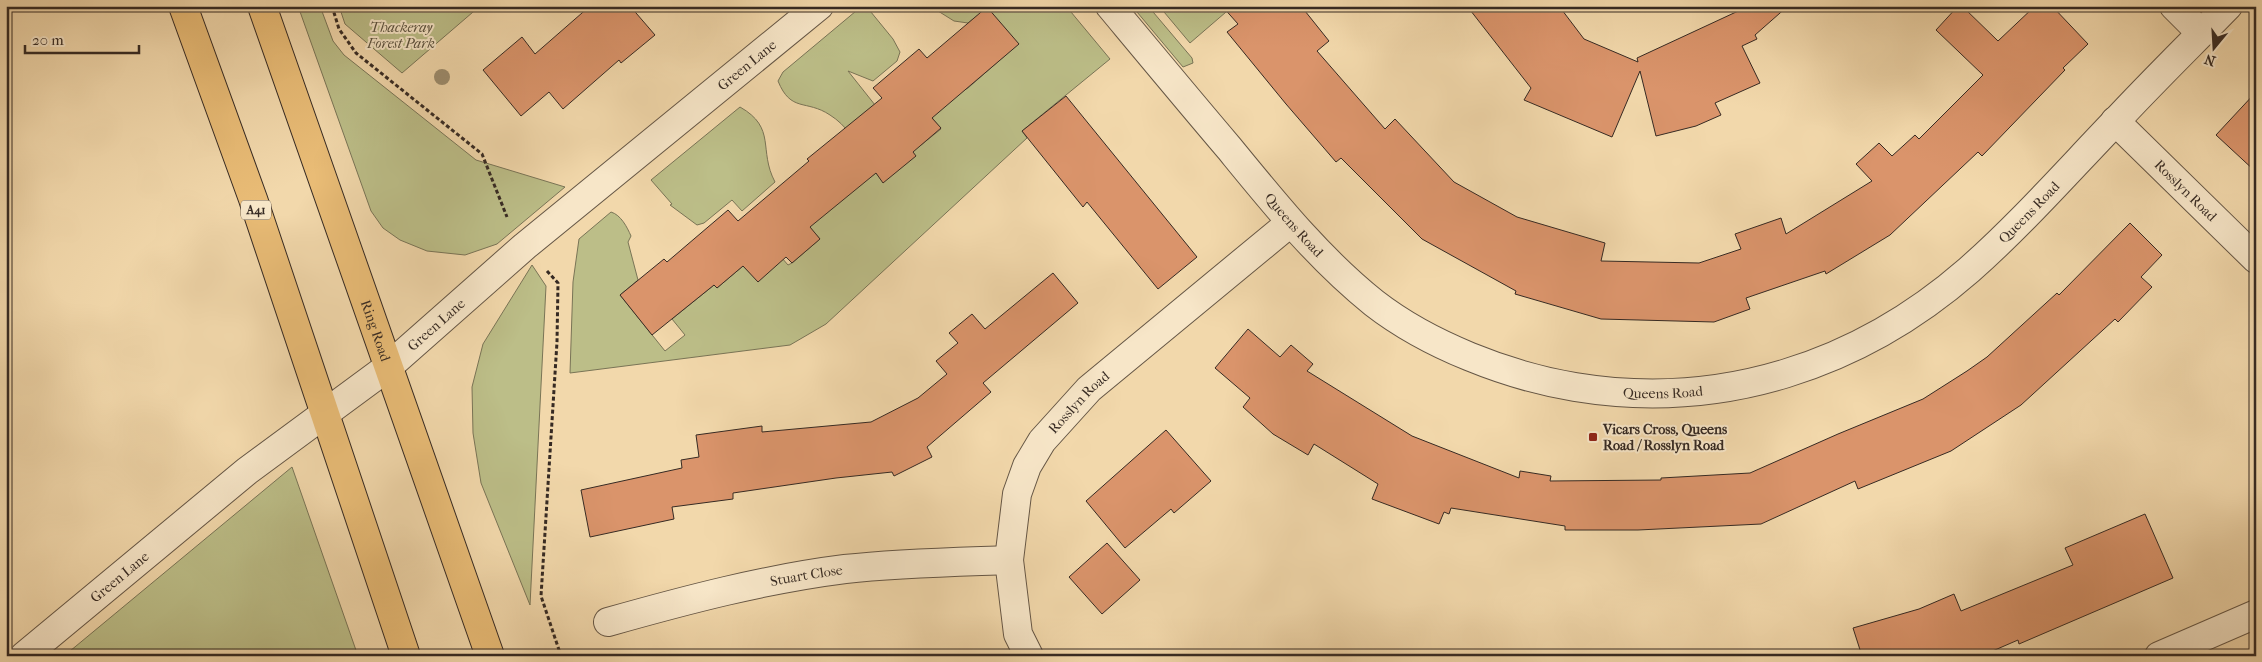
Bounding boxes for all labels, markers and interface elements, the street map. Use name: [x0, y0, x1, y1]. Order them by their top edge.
park label: Thackeray Forest Park: [366, 19, 435, 52]
scale bar: [25, 22, 139, 54]
north arrow: [2190, 22, 2240, 72]
text: 20 m: [32, 31, 64, 49]
street label: Green Lane: [714, 36, 780, 94]
text: N: [2202, 50, 2218, 70]
street label: Rosslyn Road: [2151, 156, 2221, 225]
street label: Queens Road: [1995, 177, 2063, 247]
street label: Queens Road: [1261, 189, 1327, 261]
road number: A41: [241, 200, 271, 220]
street label: Green Lane: [404, 295, 468, 354]
street label: Ring Road: [357, 298, 395, 364]
street label: Rosslyn Road: [1044, 367, 1113, 437]
street label: Queens Road: [1622, 382, 1704, 402]
place label: Vicars Cross, Queens Road / Rosslyn Road: [1602, 421, 1728, 454]
marker: Vicars Cross, Queens Road / Rosslyn Road: [1587, 431, 1599, 443]
street label: Green Lane: [87, 548, 152, 606]
street label: Stuart Close: [769, 561, 844, 590]

